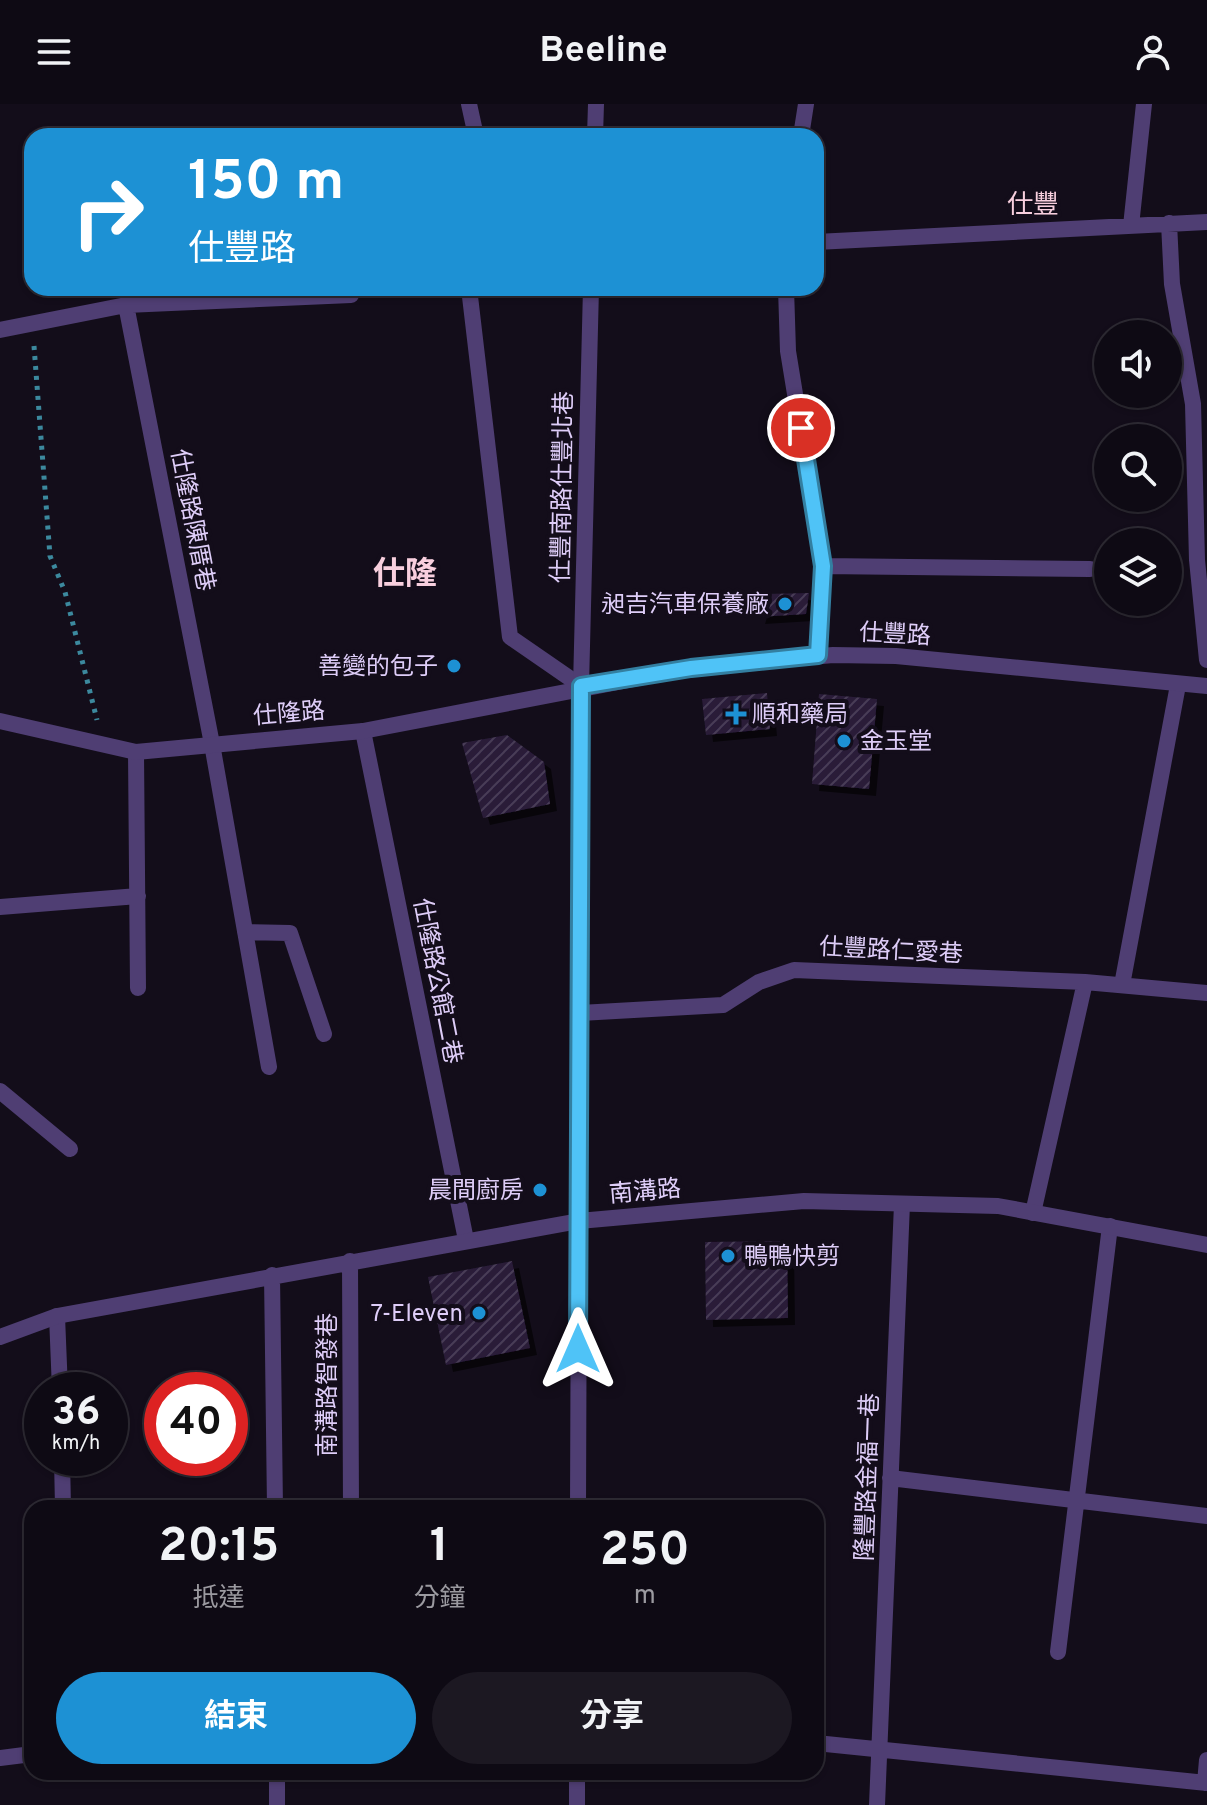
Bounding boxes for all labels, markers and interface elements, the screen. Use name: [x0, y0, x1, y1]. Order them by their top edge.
text: Beeline: [539, 29, 668, 75]
icon: menu: [32, 30, 76, 74]
icon: person: [1131, 30, 1175, 74]
text: 150 m: [188, 149, 344, 219]
icon: right: [56, 160, 160, 264]
district label: 仕豐: [1007, 190, 1059, 223]
text: 仕豐路: [188, 228, 296, 274]
map controls: [1094, 320, 1182, 616]
button: sound: [1094, 320, 1182, 408]
street label: 仕豐南路仕豐北巷: [547, 391, 581, 583]
pin: [767, 394, 835, 462]
icon: arrive: [779, 406, 823, 450]
button: search: [1094, 424, 1182, 512]
street label: 仕隆路陳厝巷: [163, 447, 219, 594]
button: layers: [1094, 528, 1182, 616]
district label: 仕隆: [373, 556, 437, 596]
place label: 昶吉汽車保養廠: [601, 591, 769, 621]
marker: 昶吉汽車保養廠: [776, 595, 794, 613]
street label: 仕豐路: [858, 619, 932, 653]
place label: 善變的包子: [318, 653, 438, 683]
marker: 善變的包子: [445, 657, 463, 675]
street label: 仕隆路: [252, 697, 326, 733]
place label: 順和藥局: [752, 701, 848, 731]
marker: 順和藥局: [727, 705, 745, 723]
place label: 金玉堂: [860, 728, 932, 758]
marker: 金玉堂: [835, 732, 853, 750]
street label: 仕隆路公館二巷: [405, 896, 467, 1067]
street label: 仕豐路仁愛巷: [818, 933, 964, 971]
street label: 南溝路: [608, 1175, 682, 1211]
place label: 晨間廚房: [428, 1177, 524, 1207]
marker: 晨間廚房: [531, 1181, 549, 1199]
place label: 鴨鴨快剪: [744, 1243, 840, 1273]
marker: 鴨鴨快剪: [719, 1247, 737, 1265]
place label: 7-Eleven: [370, 1300, 463, 1330]
marker: 7-Eleven: [470, 1304, 488, 1322]
position arrow: [536, 1307, 620, 1391]
street label: 南溝路智發巷: [314, 1313, 344, 1457]
speed limit sign: 40: [144, 1372, 248, 1476]
text: 36: [52, 1389, 100, 1439]
street label: 隆豐路金福一巷: [851, 1393, 887, 1562]
text: km/h: [52, 1431, 100, 1457]
text: 20:15: [158, 1518, 279, 1578]
text: 1: [430, 1518, 449, 1578]
text: 250: [600, 1522, 690, 1582]
text: m: [634, 1580, 656, 1613]
text: 抵達: [193, 1583, 245, 1616]
text: 分鐘: [413, 1583, 465, 1616]
button: 結束: [56, 1672, 416, 1764]
button: 分享: [432, 1672, 792, 1764]

